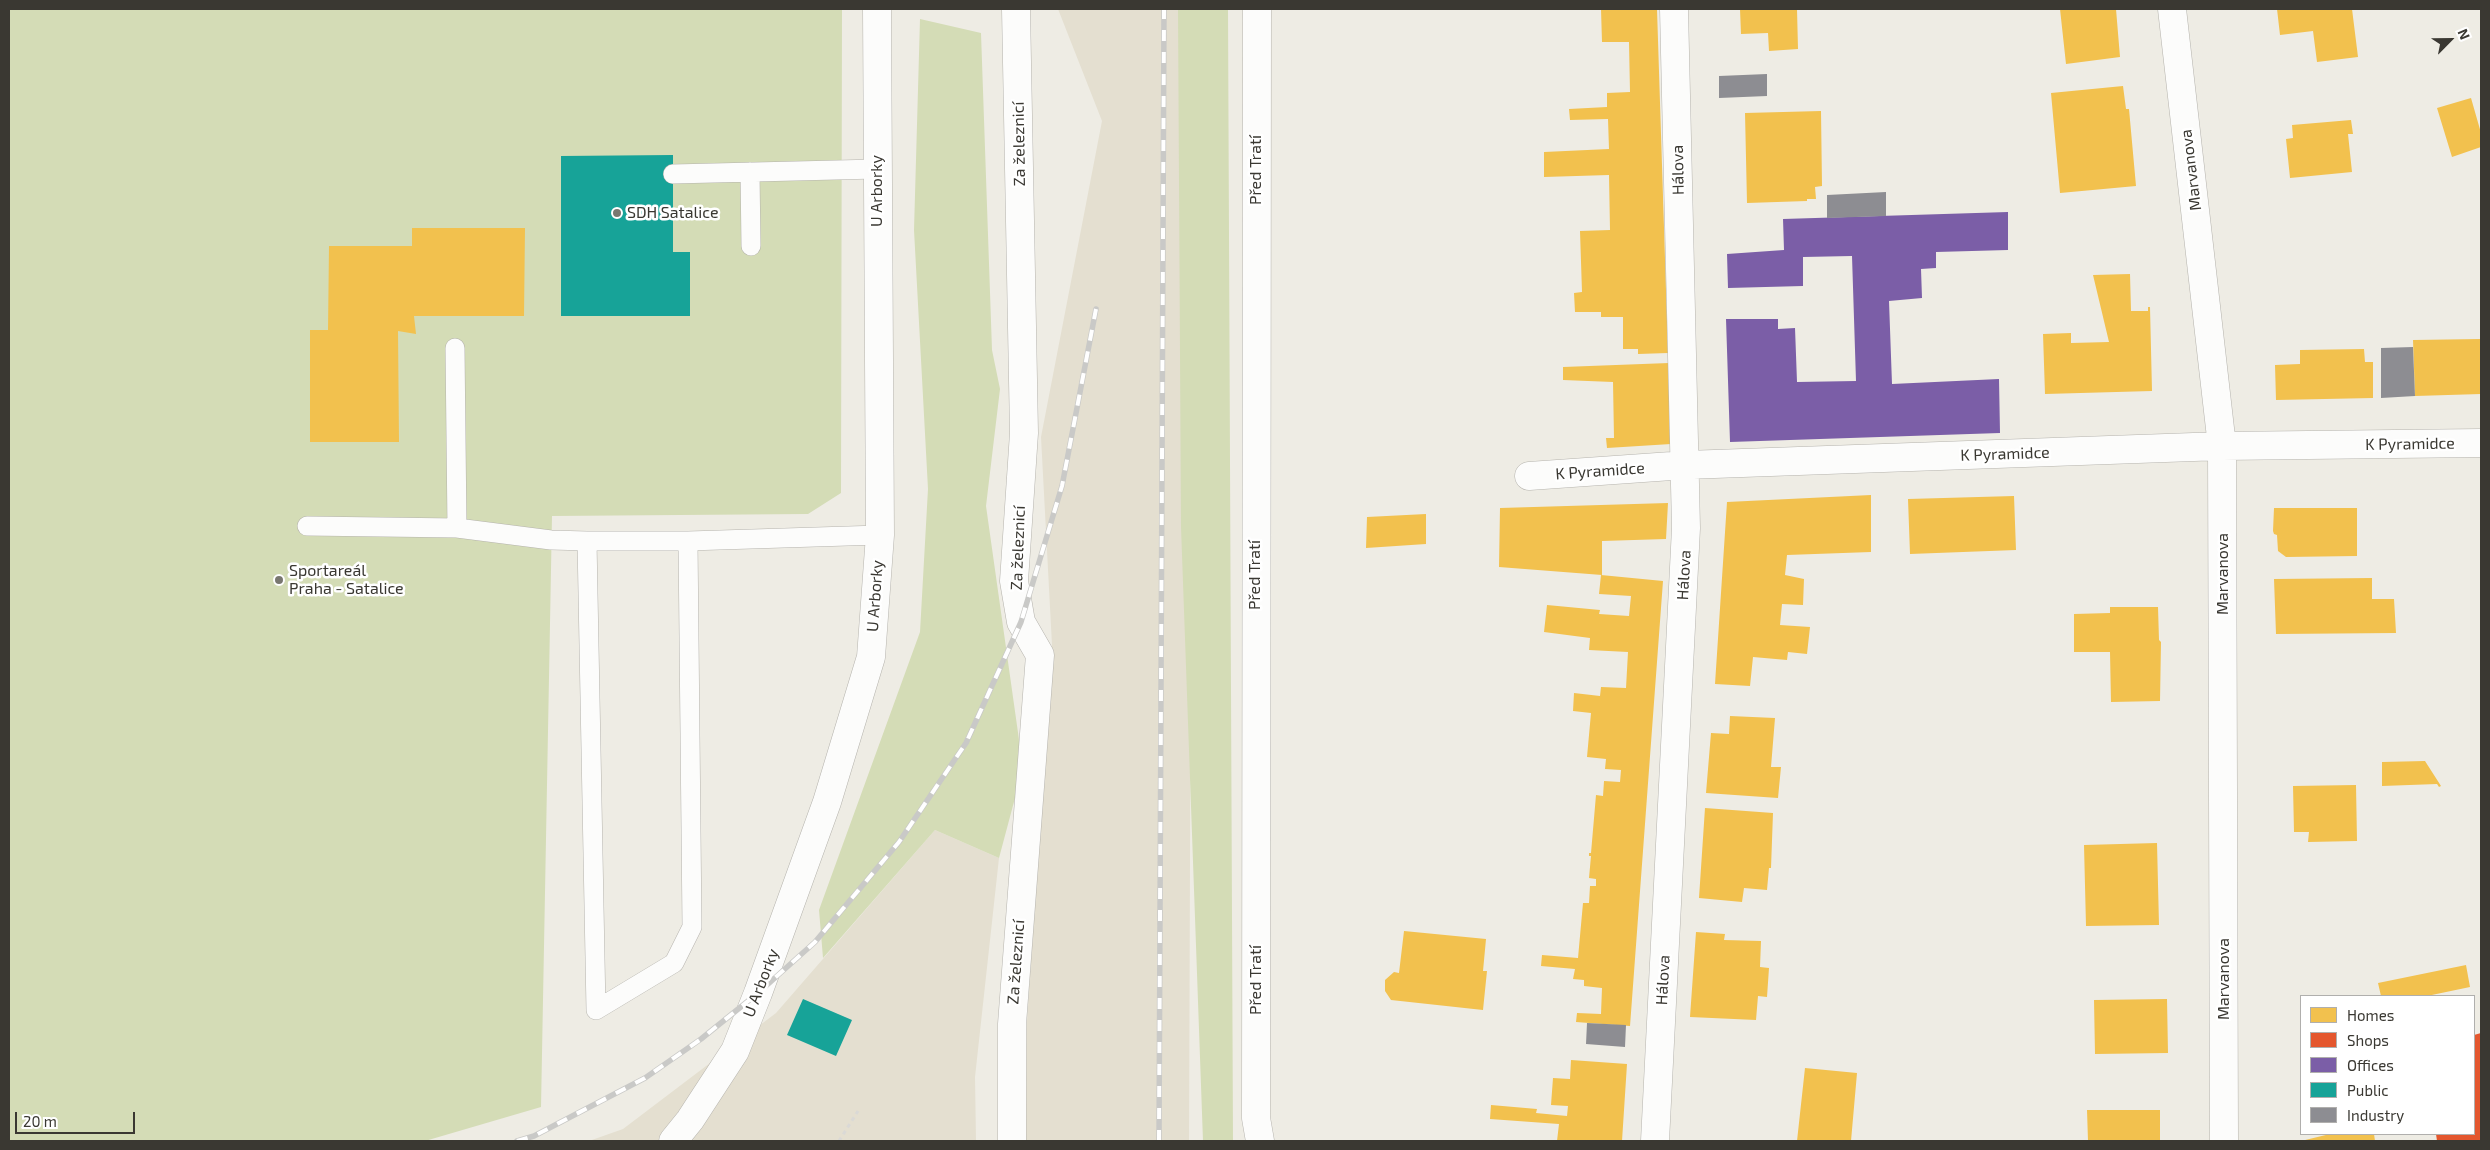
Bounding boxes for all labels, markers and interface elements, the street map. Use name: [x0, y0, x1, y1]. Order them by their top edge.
north arrow: [2425, 15, 2475, 65]
text: N: [2454, 26, 2474, 42]
street label: Za železnicí: [1009, 101, 1029, 187]
street label: Marvanova: [2176, 128, 2206, 212]
street label: Před Tratí: [1246, 135, 1266, 205]
street label: Hálova: [1668, 145, 1688, 195]
street label: U Arborky: [867, 155, 887, 227]
place label: SDH Satalice: [627, 203, 719, 223]
marker: SDH Satalice: [611, 207, 623, 219]
street label: K Pyramidce: [2365, 434, 2455, 454]
street label: K Pyramidce: [1960, 443, 2050, 465]
street label: K Pyramidce: [1555, 458, 1645, 484]
street label: Za železnicí: [1007, 505, 1029, 591]
street label: Marvanova: [2213, 533, 2233, 615]
street label: Před Tratí: [1245, 540, 1265, 610]
street label: Hálova: [1673, 549, 1695, 601]
street label: U Arborky: [863, 560, 887, 632]
place label: Sportareál Praha - Satalice: [289, 561, 404, 599]
marker: Sportareál Praha - Satalice: [273, 574, 285, 586]
street label: Za železnicí: [1003, 919, 1029, 1005]
street label: Marvanova: [2214, 938, 2234, 1020]
street label: Před Tratí: [1246, 945, 1266, 1015]
street label: U Arborky: [739, 946, 783, 1020]
street label: Hálova: [1652, 954, 1674, 1006]
legend: [2300, 995, 2475, 1135]
text: Homes: [2347, 1006, 2394, 1024]
text: Shops: [2347, 1031, 2389, 1049]
text: Offices: [2347, 1056, 2394, 1074]
text: Public: [2347, 1081, 2388, 1099]
scale bar: [18, 1102, 138, 1134]
text: Industry: [2347, 1106, 2404, 1124]
text: 20 m: [23, 1112, 57, 1130]

